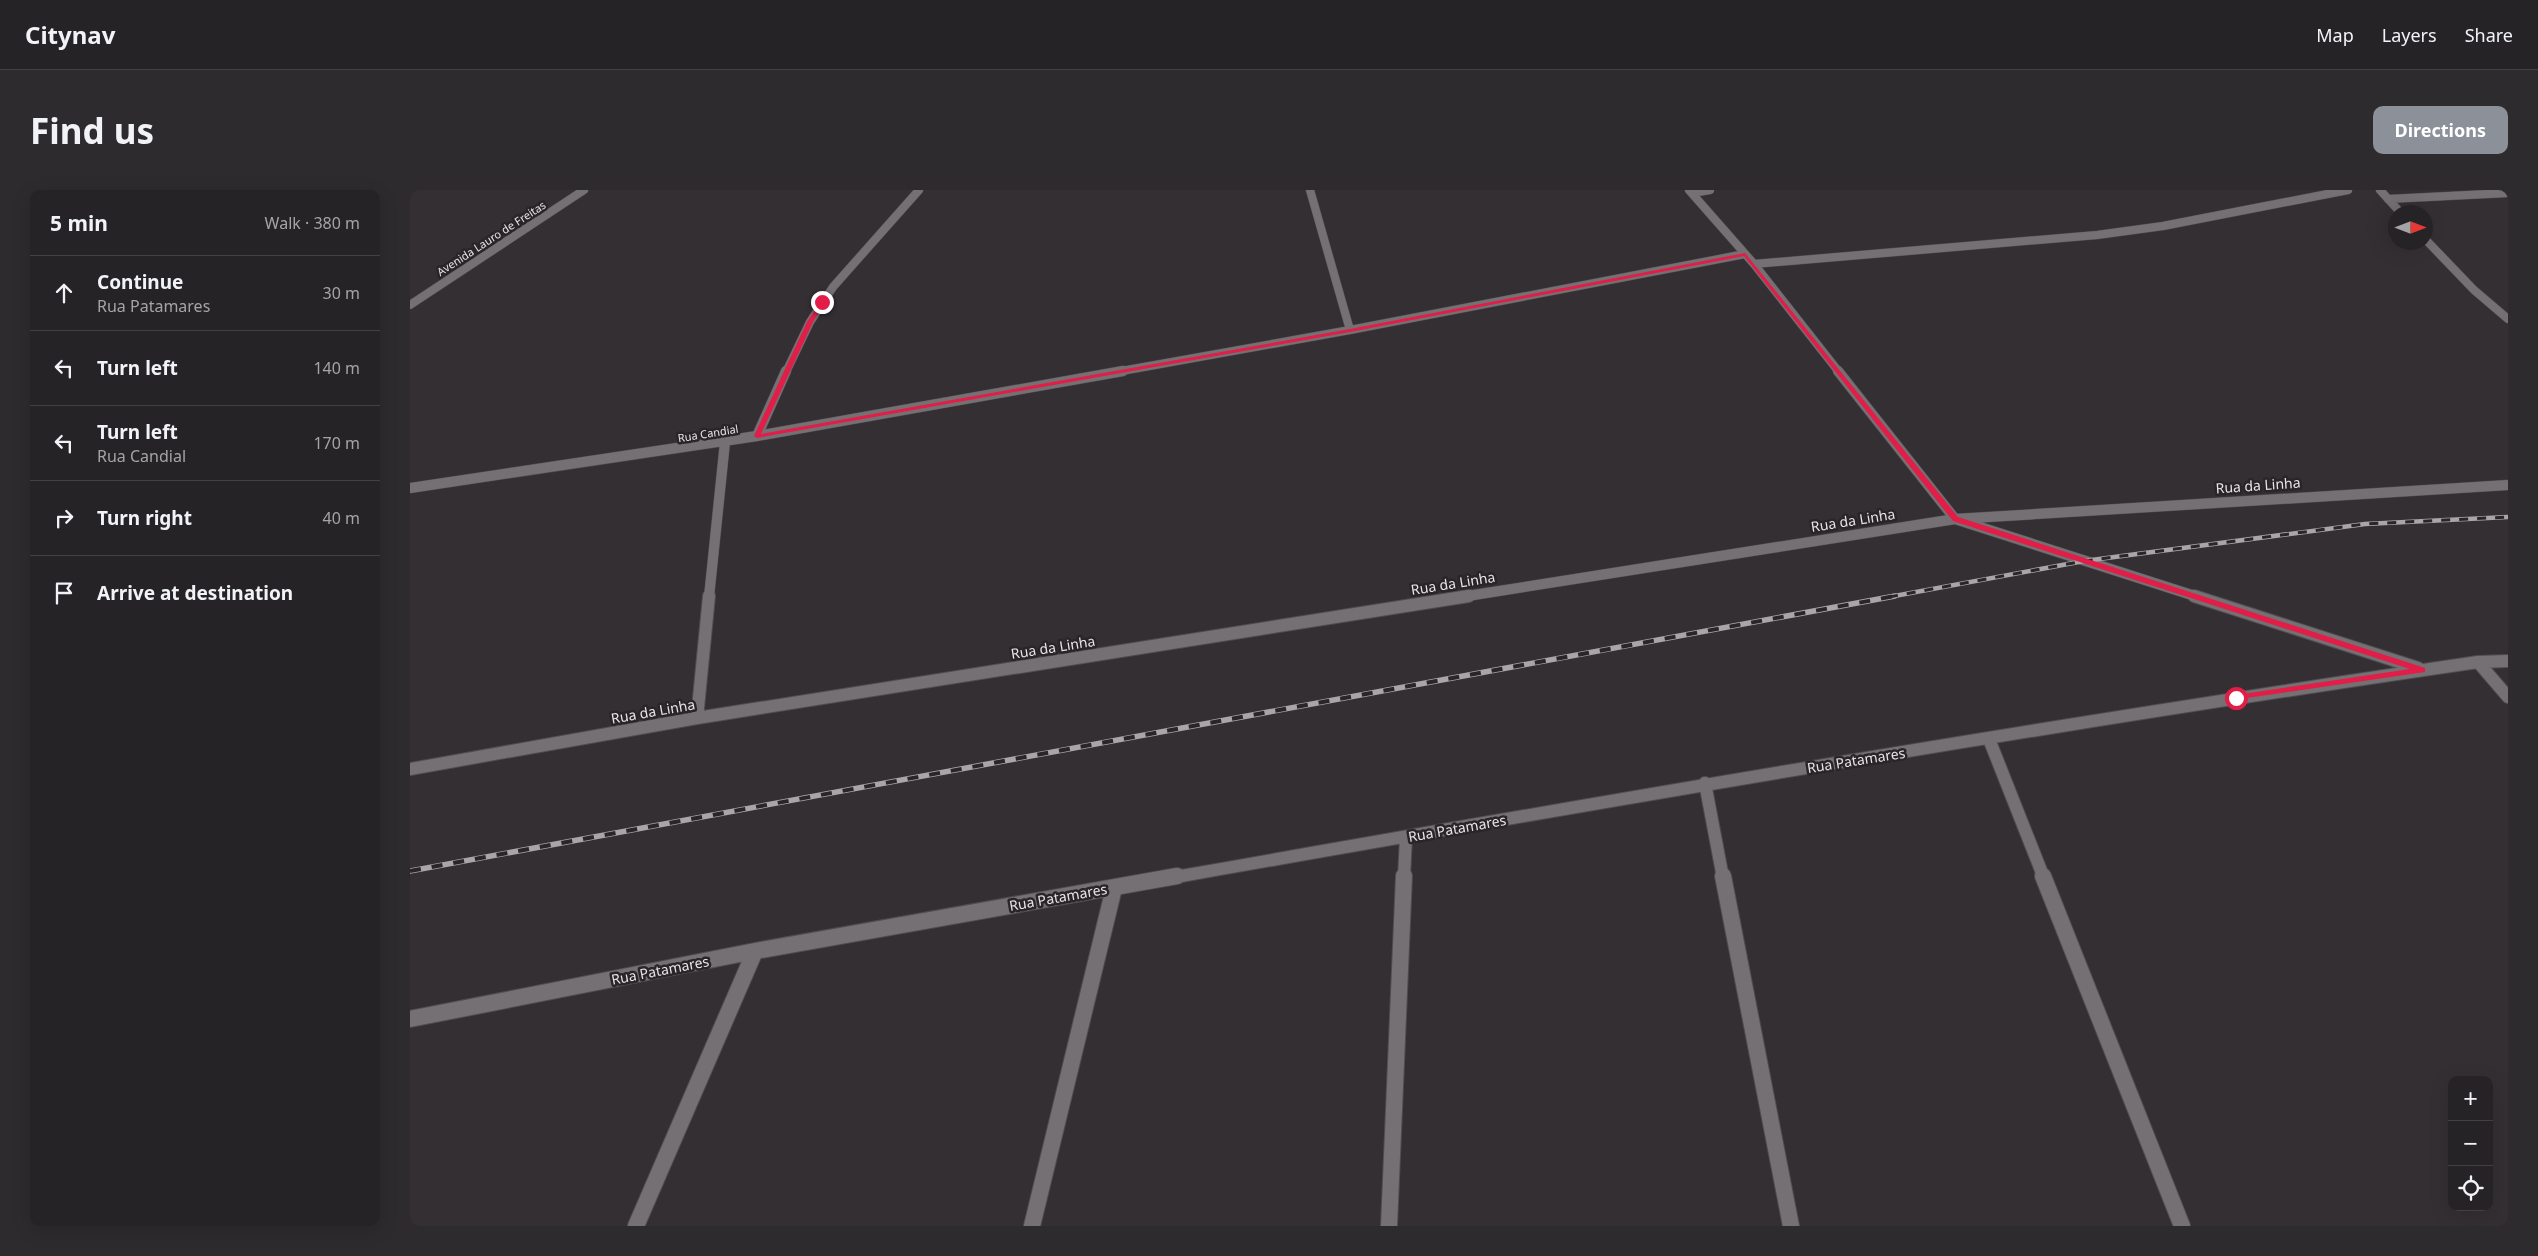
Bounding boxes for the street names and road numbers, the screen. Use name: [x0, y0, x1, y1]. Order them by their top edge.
street label: Avenida Lauro de Freitas: [434, 197, 548, 279]
street label: Rua Candial: [677, 421, 739, 445]
street label: Rua da Linha: [2215, 473, 2301, 497]
street label: Rua da Linha: [1809, 504, 1897, 536]
street label: Rua da Linha: [1409, 567, 1497, 599]
street label: Rua da Linha: [1009, 631, 1097, 663]
street label: Rua da Linha: [609, 694, 697, 728]
street label: Rua Patamares: [1806, 743, 1907, 777]
street label: Rua Patamares: [1407, 810, 1508, 846]
street label: Rua Patamares: [1008, 879, 1109, 915]
street label: Rua Patamares: [610, 951, 711, 989]

